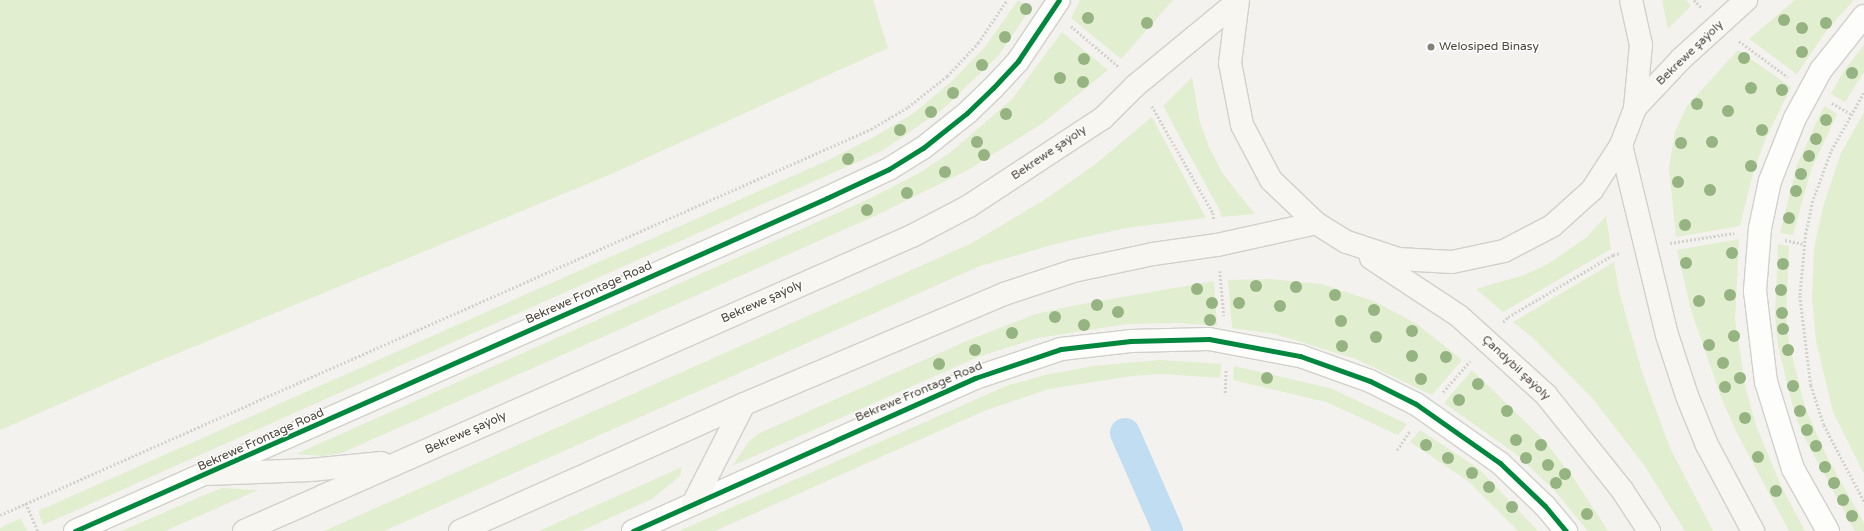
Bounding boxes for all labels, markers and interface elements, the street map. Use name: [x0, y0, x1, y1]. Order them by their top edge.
street label: Bekrewe şaýoly: [1654, 17, 1726, 89]
place label: Welosiped Binasy: [1439, 40, 1539, 54]
marker: Welosiped Binasy: [1426, 42, 1436, 52]
street label: Bekrewe şaýoly: [1009, 123, 1089, 183]
street label: Bekrewe Frontage Road: [524, 259, 654, 327]
street label: Bekrewe şaýoly: [719, 278, 805, 326]
street label: Çandybil şaýoly: [1479, 333, 1553, 403]
street label: Bekrewe Frontage Road: [853, 359, 985, 425]
street label: Bekrewe Frontage Road: [196, 406, 326, 474]
street label: Bekrewe şaýoly: [423, 409, 509, 457]

